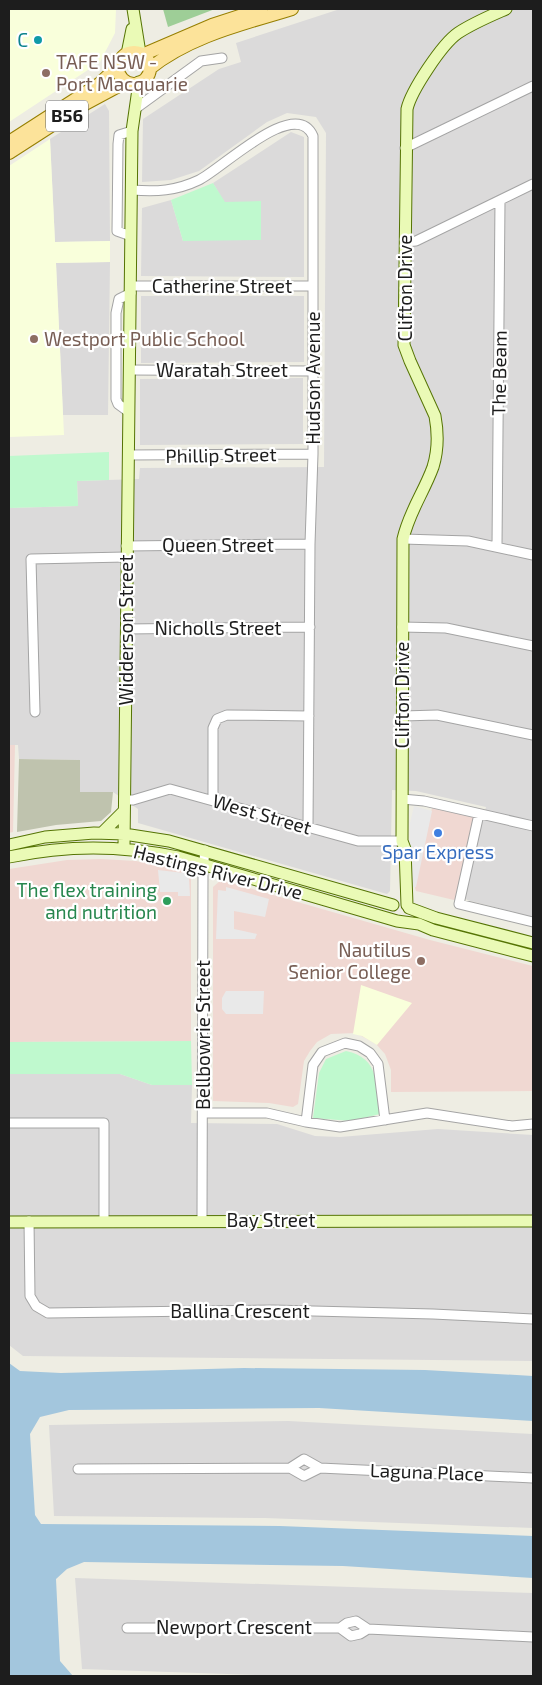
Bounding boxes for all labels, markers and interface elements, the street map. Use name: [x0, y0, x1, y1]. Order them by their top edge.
place label: C: [17, 28, 28, 51]
marker: C: [32, 34, 44, 46]
place label: TAFE NSW - Port Macquarie: [56, 50, 188, 95]
marker: TAFE NSW - Port Macquarie: [40, 67, 52, 79]
road number: B56: [46, 100, 88, 132]
street label: Clifton Drive: [393, 235, 416, 341]
street label: Catherine Street: [152, 274, 292, 297]
street label: Hudson Avenue: [301, 311, 324, 445]
place label: Westport Public School: [44, 327, 245, 350]
street label: The Beam: [486, 330, 511, 416]
marker: Westport Public School: [28, 333, 40, 345]
street label: Waratah Street: [156, 358, 288, 381]
street label: Phillip Street: [165, 442, 277, 467]
street label: Queen Street: [162, 533, 274, 556]
street label: Widderson Street: [114, 555, 137, 705]
street label: Nicholls Street: [154, 616, 282, 639]
street label: Clifton Drive: [390, 642, 413, 748]
street label: West Street: [210, 788, 314, 839]
marker: Spar Express: [432, 827, 444, 839]
street label: Hastings River Drive: [131, 839, 305, 904]
place label: Spar Express: [382, 840, 494, 863]
place label: The flex training and nutrition: [17, 878, 157, 923]
marker: The flex training and nutrition: [161, 895, 173, 907]
place label: Nautilus Senior College: [288, 938, 411, 983]
marker: Nautilus Senior College: [415, 955, 427, 967]
street label: Bellbowrie Street: [191, 960, 214, 1110]
street label: Bay Street: [227, 1208, 315, 1231]
street label: Ballina Crescent: [170, 1299, 310, 1322]
street label: Laguna Place: [370, 1458, 484, 1485]
street label: Newport Crescent: [156, 1615, 312, 1638]

